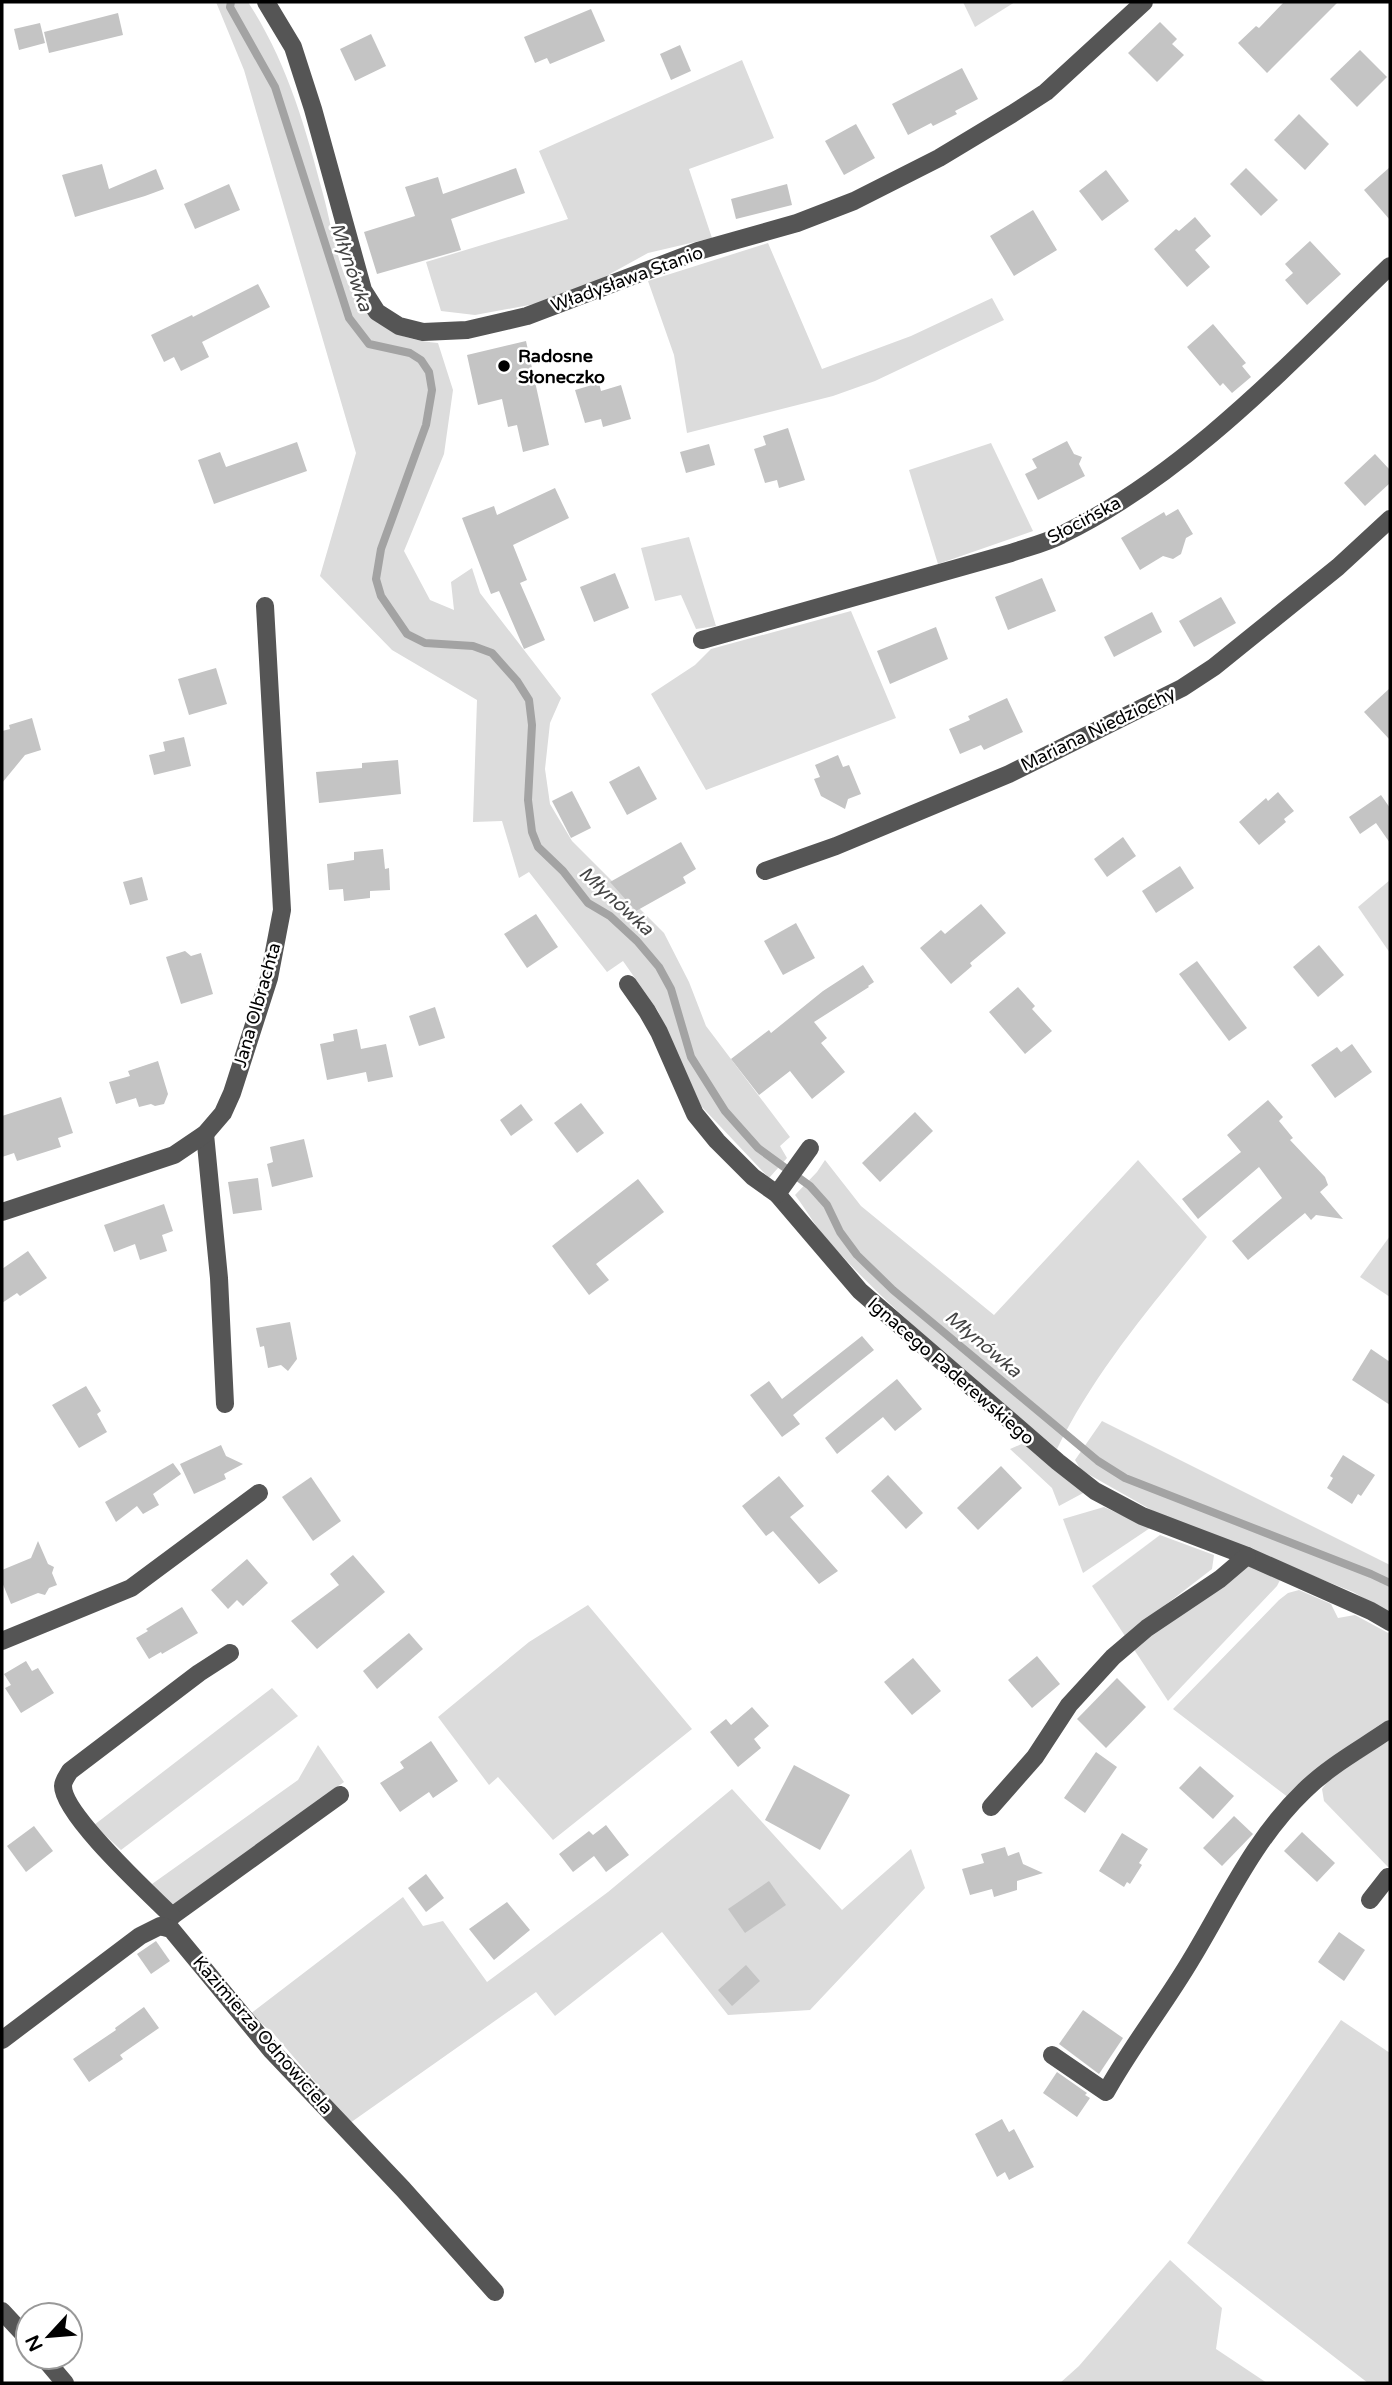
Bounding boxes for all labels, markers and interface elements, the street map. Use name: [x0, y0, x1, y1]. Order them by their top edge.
water label: Młynówka: [326, 220, 377, 315]
street label: Władysława Stanio: [548, 241, 706, 317]
place label: Radosne Słoneczko: [518, 345, 605, 388]
marker: Radosne Słoneczko: [496, 358, 512, 374]
street label: Słocińska: [1043, 491, 1125, 549]
street label: Mariana Niedziochy: [1017, 682, 1179, 776]
water label: Młynówka: [574, 862, 659, 941]
street label: Jana Olbrachta: [229, 940, 285, 1070]
street label: Ignacego Paderewskiego: [863, 1293, 1039, 1449]
water label: Młynówka: [941, 1306, 1026, 1383]
street label: Kazimierza Odnowiciela: [188, 1951, 338, 2119]
north arrow: [14, 2301, 84, 2371]
text: N: [21, 2331, 48, 2355]

